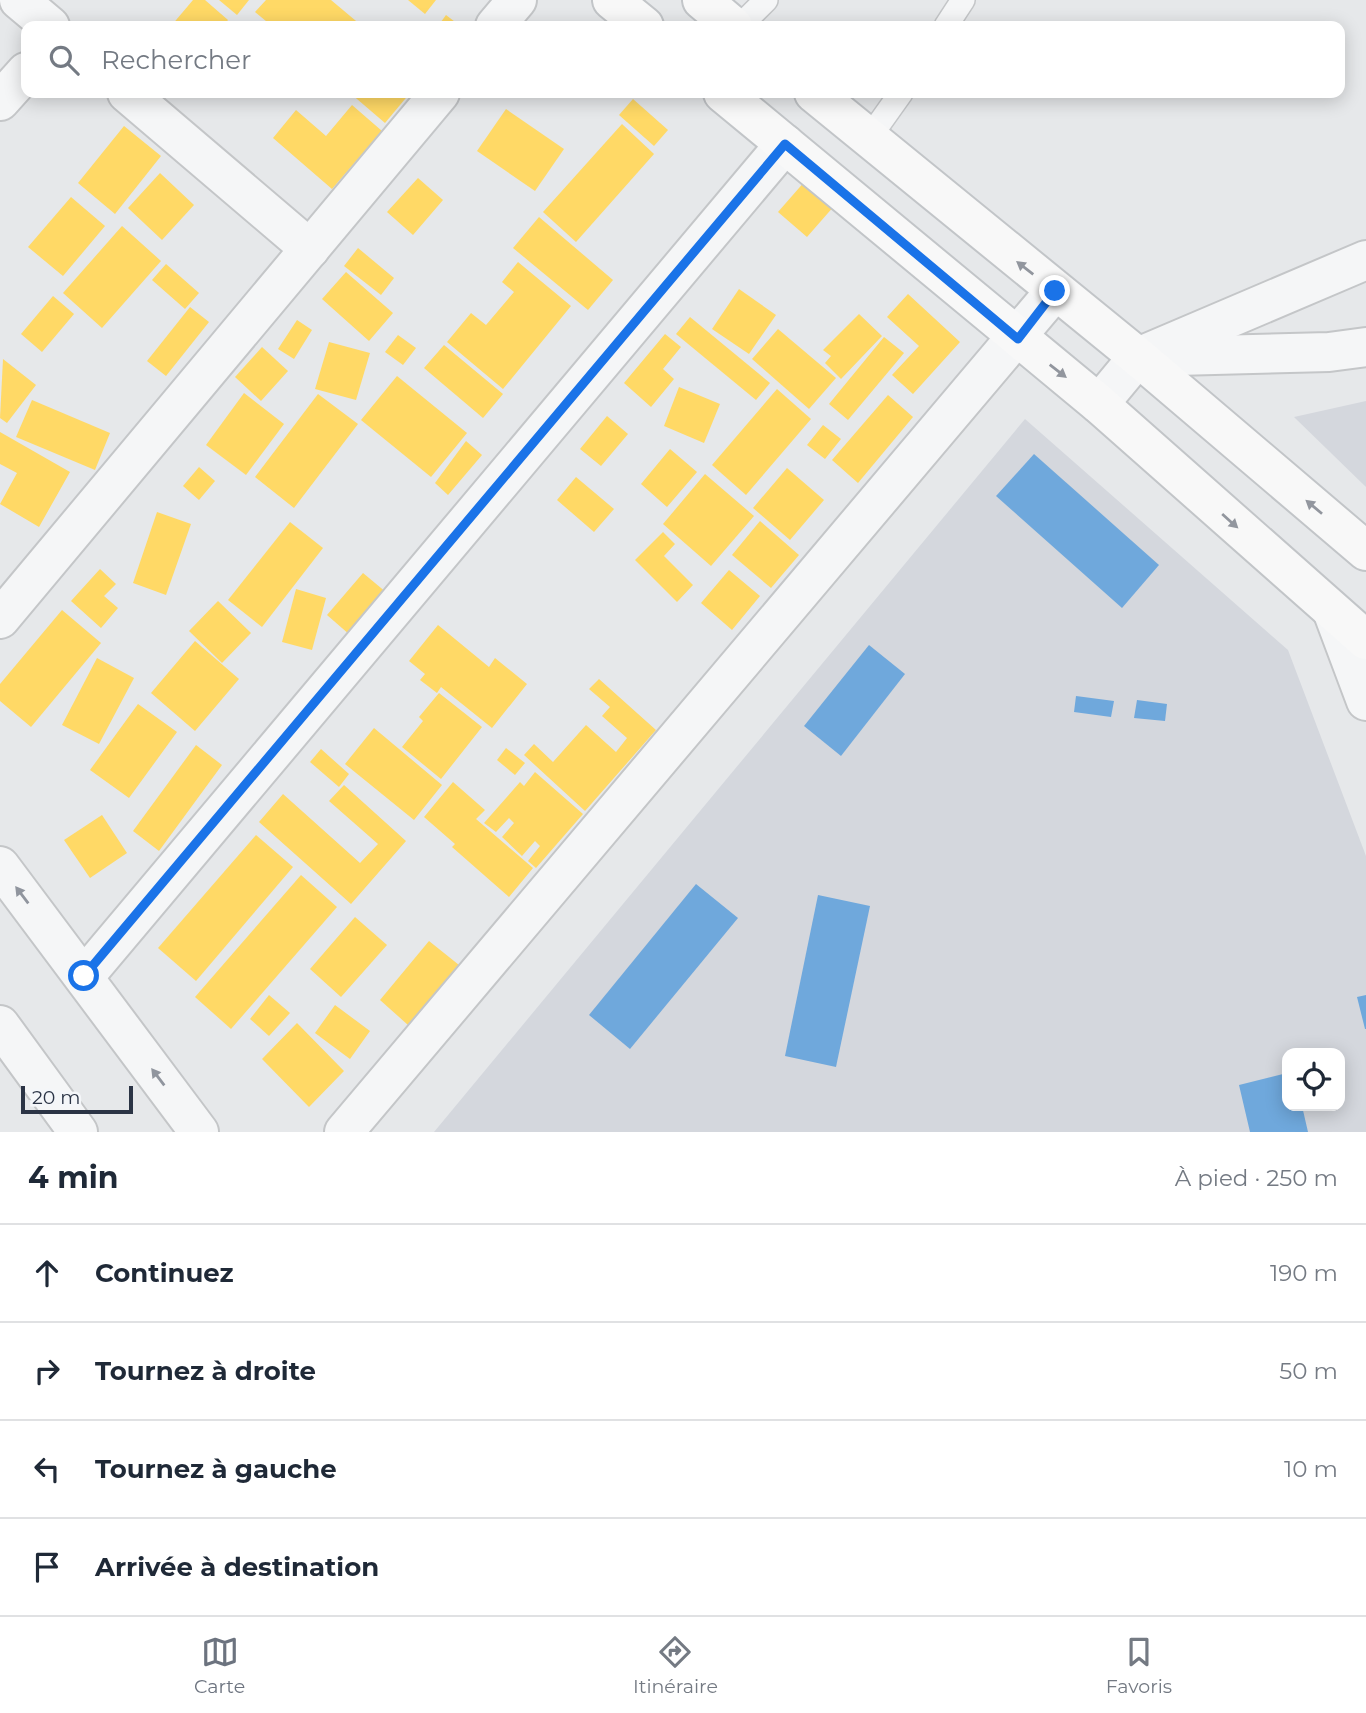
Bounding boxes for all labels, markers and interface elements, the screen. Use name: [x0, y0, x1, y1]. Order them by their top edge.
search box: [21, 21, 1345, 98]
icon: search: [45, 41, 83, 79]
text: Rechercher: [101, 44, 251, 76]
one-way arrow: [1017, 260, 1035, 275]
route end: [1039, 275, 1070, 306]
one-way arrow: [1049, 364, 1067, 379]
one-way arrow: [1305, 500, 1322, 515]
one-way arrow: [1221, 512, 1238, 528]
one-way arrow: [15, 886, 29, 904]
route start: [68, 960, 99, 991]
map controls: [1282, 1048, 1345, 1111]
button: locate: [1282, 1048, 1345, 1111]
one-way arrow: [152, 1068, 166, 1086]
scale bar: [21, 1083, 133, 1115]
text: 20 m: [32, 1086, 80, 1109]
text: 4 min: [28, 1159, 118, 1196]
text: À pied · 250 m: [1175, 1164, 1338, 1192]
icon: ahead: [28, 1254, 66, 1292]
text: Continuez: [95, 1257, 234, 1289]
text: 190 m: [1270, 1259, 1338, 1287]
icon: right: [28, 1352, 66, 1390]
text: Tournez à droite: [95, 1355, 316, 1387]
text: 50 m: [1279, 1357, 1338, 1385]
icon: left: [28, 1450, 66, 1488]
text: Tournez à gauche: [95, 1453, 337, 1485]
text: 10 m: [1284, 1455, 1338, 1483]
icon: arrive: [28, 1548, 66, 1586]
text: Arrivée à destination: [95, 1551, 379, 1583]
tab: Carte: [194, 1633, 245, 1698]
tab: Itinéraire: [633, 1633, 718, 1698]
tab: Favoris: [1106, 1633, 1172, 1698]

